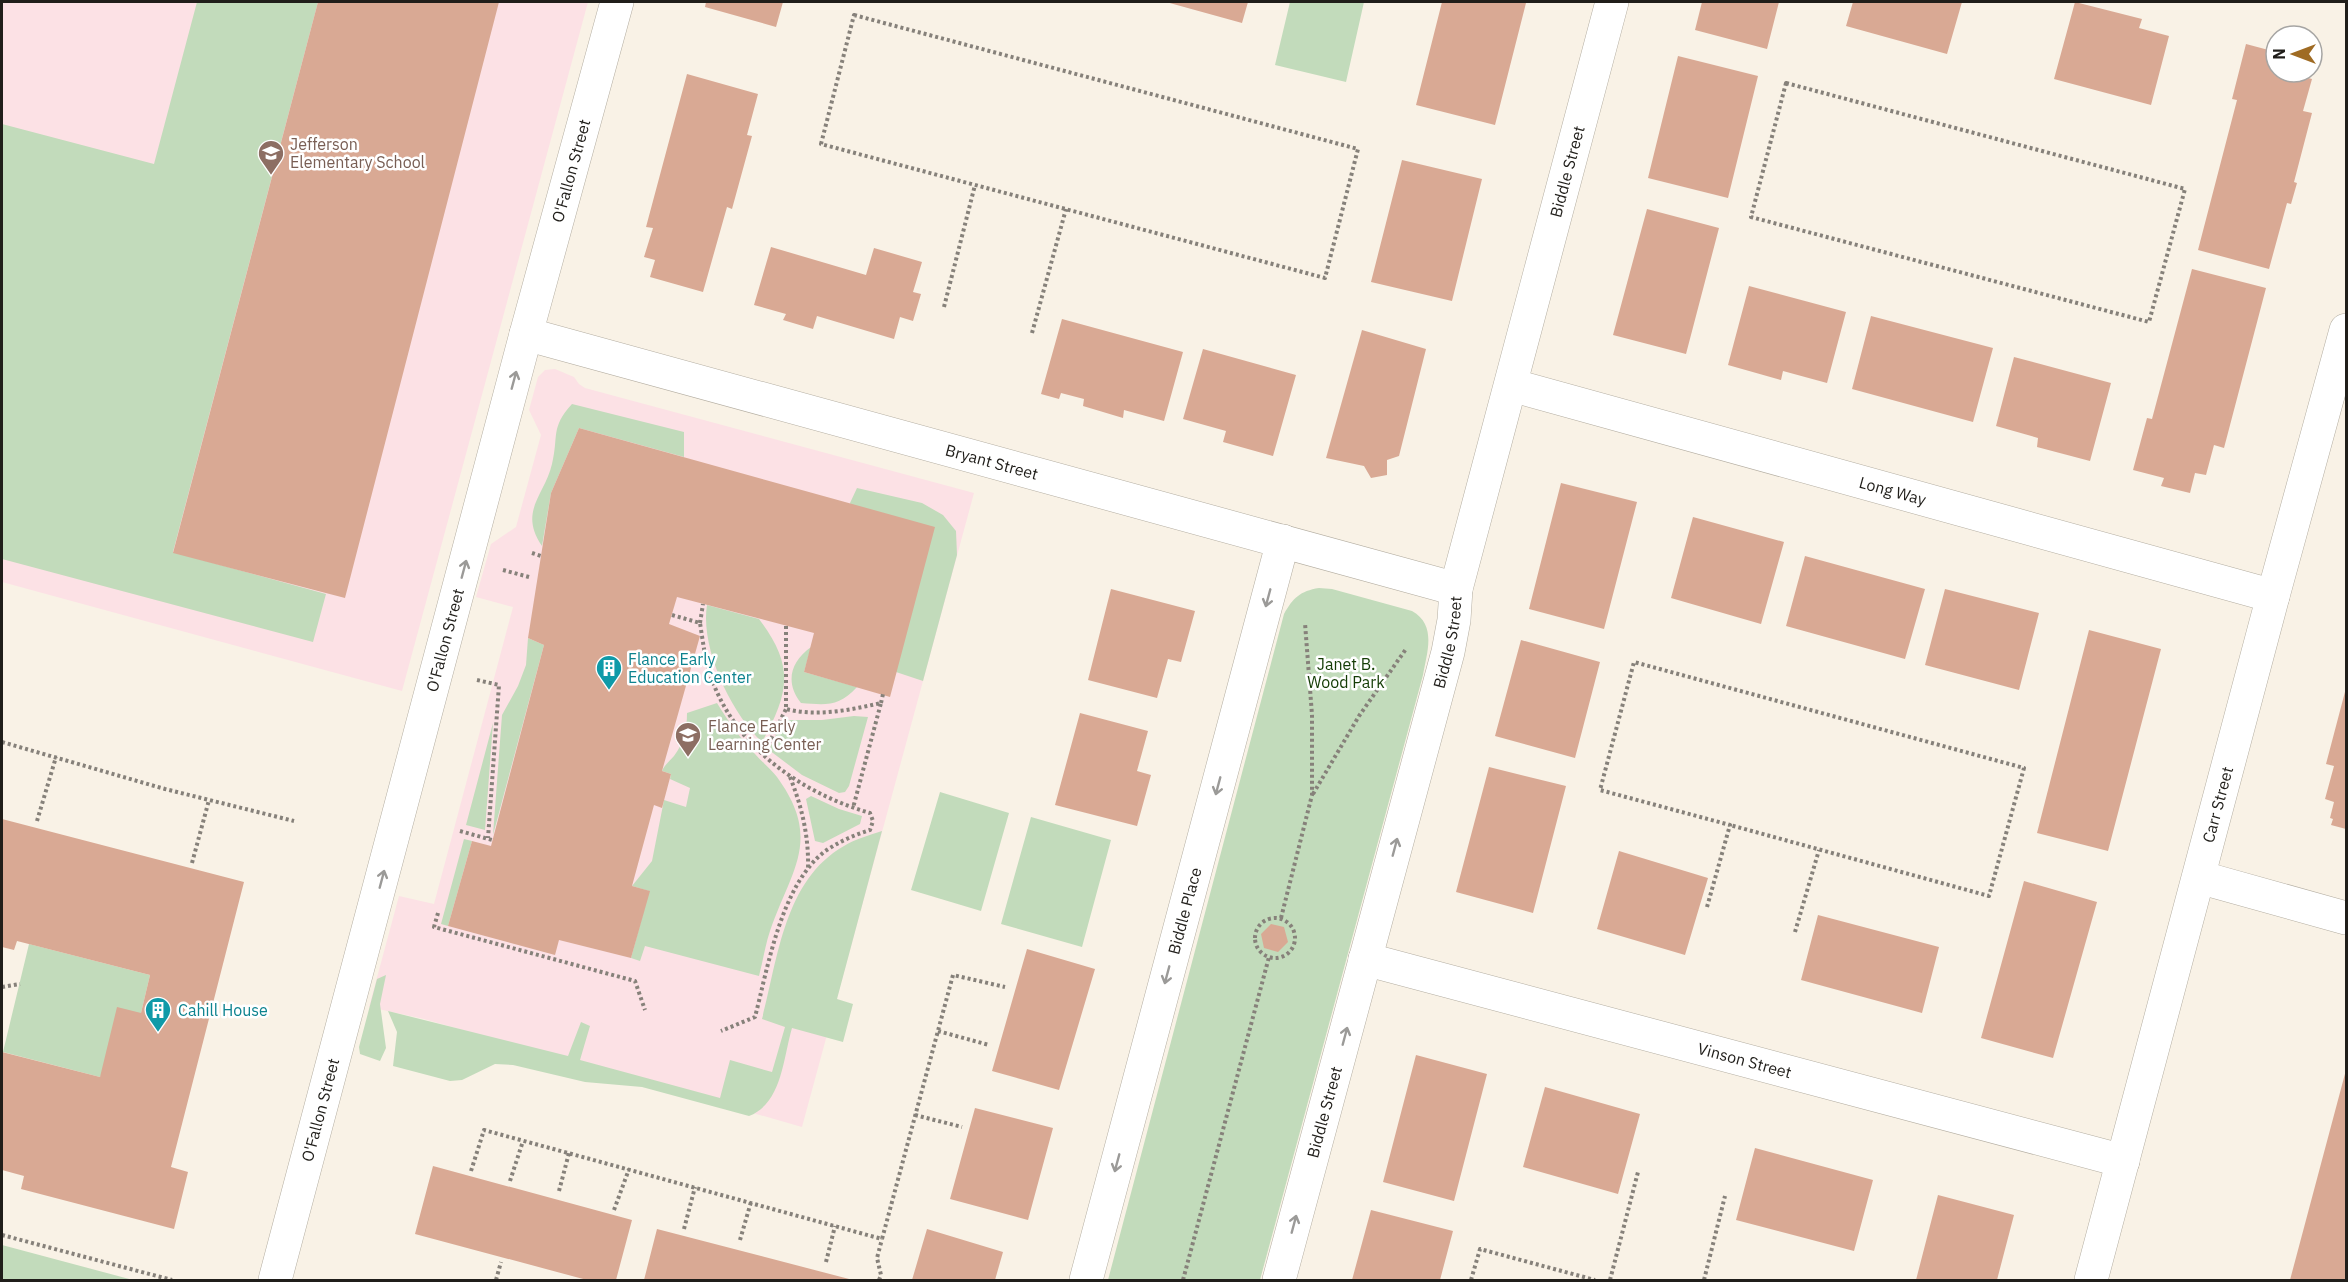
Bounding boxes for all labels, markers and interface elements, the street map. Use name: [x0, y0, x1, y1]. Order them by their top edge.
north arrow: [2264, 24, 2324, 84]
text: N: [2269, 48, 2289, 60]
street label: O'Fallon Street: [547, 117, 594, 225]
street label: Biddle Street: [1545, 124, 1589, 219]
place label: Jefferson Elementary School: [290, 134, 425, 172]
school or university icon: Jefferson Elementary School: [256, 138, 286, 176]
one-way arrow: [509, 371, 520, 390]
street label: Bryant Street: [943, 439, 1040, 484]
street label: Long Way: [1857, 472, 1928, 509]
one-way arrow: [459, 560, 470, 579]
street label: O'Fallon Street: [421, 586, 468, 694]
one-way arrow: [1262, 588, 1274, 607]
street label: Biddle Street: [1429, 595, 1466, 691]
place label: Flance Early Education Center: [628, 649, 752, 687]
building icon: Flance Early Education Center: [594, 653, 624, 691]
park label: Janet B. Wood Park: [1307, 654, 1385, 692]
place label: Flance Early Learning Center: [708, 716, 822, 754]
school or university icon: Flance Early Learning Center: [673, 720, 703, 758]
street label: Carr Street: [2198, 764, 2237, 845]
one-way arrow: [1212, 777, 1223, 796]
one-way arrow: [1390, 838, 1402, 857]
street label: Biddle Place: [1163, 865, 1206, 957]
one-way arrow: [376, 870, 388, 889]
one-way arrow: [1161, 965, 1173, 984]
building icon: Cahill House: [143, 995, 173, 1033]
place label: Cahill House: [178, 1000, 268, 1020]
one-way arrow: [1340, 1027, 1351, 1046]
street label: Vinson Street: [1696, 1038, 1794, 1082]
street label: O'Fallon Street: [297, 1056, 343, 1164]
street label: Biddle Street: [1302, 1064, 1346, 1160]
one-way arrow: [1111, 1153, 1122, 1172]
one-way arrow: [1289, 1215, 1301, 1234]

